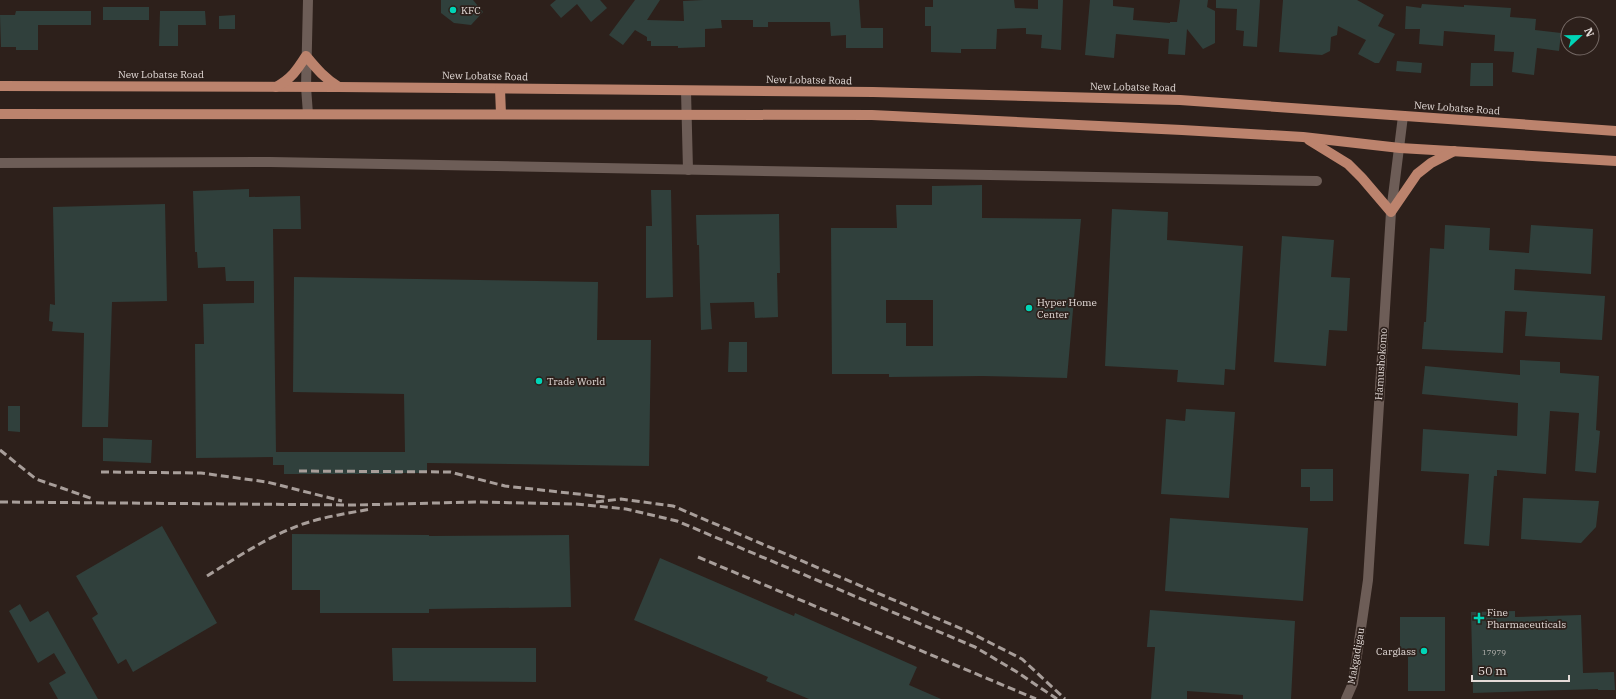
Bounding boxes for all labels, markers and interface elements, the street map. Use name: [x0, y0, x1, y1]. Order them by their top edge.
place label: KFC: [461, 4, 481, 17]
marker: KFC: [448, 5, 458, 15]
north arrow: [1560, 16, 1600, 56]
text: N: [1581, 26, 1598, 39]
street label: New Lobatse Road: [118, 68, 204, 81]
street label: New Lobatse Road: [442, 69, 528, 83]
street label: New Lobatse Road: [766, 73, 852, 87]
street label: New Lobatse Road: [1090, 80, 1176, 94]
street label: New Lobatse Road: [1414, 99, 1500, 117]
place label: Hyper Home Center: [1037, 296, 1097, 321]
marker: Hyper Home Center: [1024, 303, 1034, 313]
street label: Hamushokomo: [1372, 327, 1390, 401]
place label: Trade World: [547, 375, 605, 388]
marker: Trade World: [534, 376, 544, 386]
place label: Fine Pharmaceuticals: [1487, 606, 1566, 631]
marker: Fine Pharmaceuticals: [1474, 613, 1484, 623]
street label: Makgadigau: [1345, 627, 1367, 685]
place label: Carglass: [1376, 645, 1416, 658]
marker: Carglass: [1419, 646, 1429, 656]
house number: 17979: [1482, 647, 1506, 657]
scale bar: [1472, 657, 1569, 683]
text: 50 m: [1478, 663, 1507, 678]

